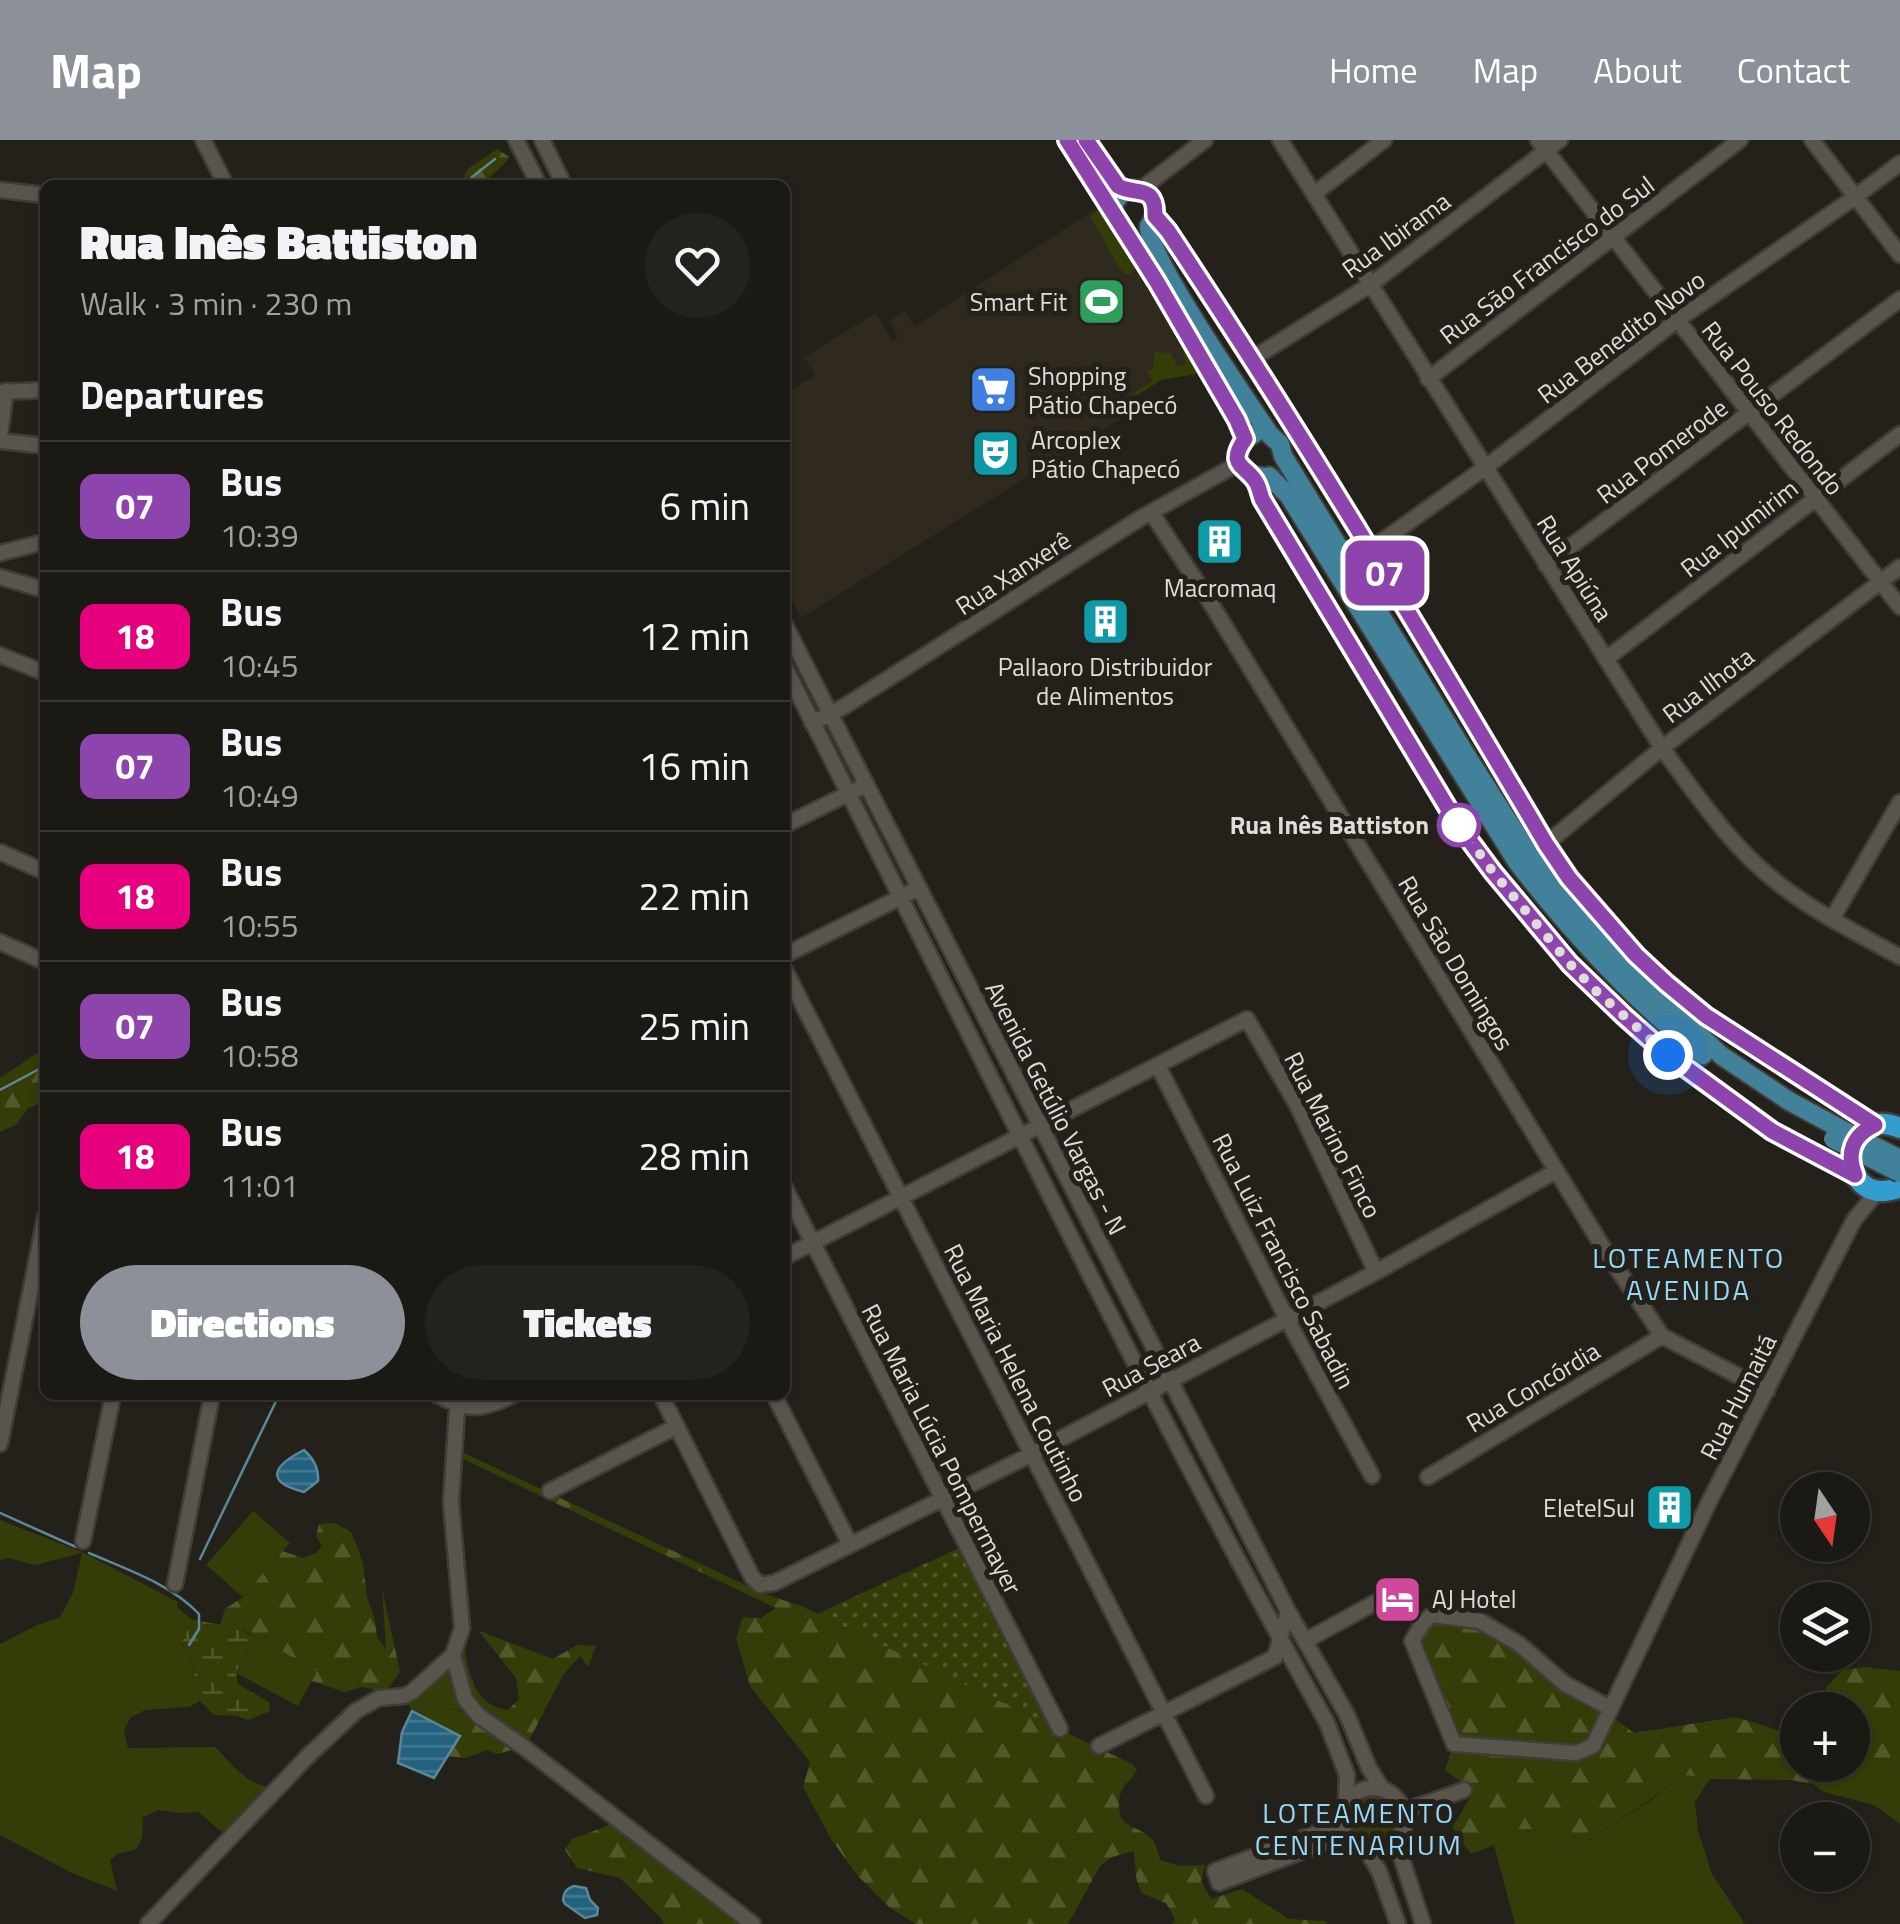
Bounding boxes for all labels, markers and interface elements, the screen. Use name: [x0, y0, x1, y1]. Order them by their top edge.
text: Map: [50, 34, 142, 107]
text: Home: [1329, 43, 1418, 97]
text: Map: [1473, 43, 1538, 97]
text: About: [1593, 43, 1682, 97]
text: Contact: [1737, 43, 1850, 97]
street label: Rua São Francisco do Sul: [1431, 166, 1663, 354]
street label: Rua Ibirama: [1334, 182, 1459, 287]
text: Rua Inês Battiston: [80, 205, 477, 278]
button: heart: [645, 213, 750, 318]
street label: Rua Benedito Novo: [1529, 261, 1713, 413]
sports icon: Smart Fit: [1076, 276, 1128, 328]
text: Walk · 3 min · 230 m: [80, 279, 352, 327]
place label: Smart Fit: [970, 283, 1067, 321]
street label: Rua Pouso Redondo: [1693, 313, 1853, 503]
place label: Shopping Pátio Chapecó: [1028, 357, 1177, 424]
supermarket icon: Shopping Pátio Chapecó: [967, 364, 1019, 416]
text: Departures: [80, 366, 264, 424]
street label: Rua Pomerode: [1588, 389, 1736, 513]
place label: Arcoplex Pátio Chapecó: [1031, 421, 1180, 488]
theatre icon: Arcoplex Pátio Chapecó: [970, 428, 1022, 480]
text: Bus: [220, 453, 282, 511]
street label: Rua Ipumirim: [1672, 470, 1806, 586]
text: 6 min: [660, 477, 750, 535]
text: 07: [115, 479, 155, 533]
street label: Rua Apiúna: [1527, 507, 1623, 629]
text: 10:39: [220, 511, 299, 559]
building icon: Macromaq: [1194, 516, 1246, 568]
street label: Rua Xanxerê: [948, 521, 1078, 625]
line badge: 07: [1340, 540, 1430, 606]
text: 07: [1365, 546, 1405, 600]
place label: Macromaq: [1164, 569, 1276, 607]
text: Bus: [220, 583, 282, 641]
building icon: Pallaoro Distribuidor de Alimentos: [1079, 595, 1131, 647]
text: 12 min: [639, 607, 750, 665]
text: 18: [115, 609, 155, 663]
street label: Rua Ilhota: [1654, 638, 1762, 732]
text: 10:45: [220, 641, 299, 689]
place label: Pallaoro Distribuidor de Alimentos: [998, 648, 1213, 715]
text: Bus: [220, 713, 282, 771]
text: 16 min: [639, 737, 750, 795]
text: 07: [115, 739, 155, 793]
text: 10:49: [220, 771, 299, 819]
marker: Rua Inês Battiston: [1438, 804, 1480, 846]
place label: Rua Inês Battiston: [1230, 806, 1429, 844]
text: Bus: [220, 843, 282, 901]
text: 22 min: [639, 867, 750, 925]
street label: Rua São Domingos: [1389, 868, 1523, 1058]
text: 18: [115, 869, 155, 923]
text: 10:55: [220, 901, 299, 949]
text: Bus: [220, 973, 282, 1031]
street label: Avenida Getúlio Vargas - N: [976, 975, 1136, 1241]
text: 25 min: [639, 997, 750, 1055]
text: 07: [115, 999, 155, 1053]
your location: [1643, 1030, 1693, 1080]
text: 10:58: [220, 1031, 299, 1079]
street label: Rua Marino Finco: [1275, 1045, 1391, 1225]
text: Bus: [220, 1103, 282, 1161]
street label: Rua Luiz Francisco Sabadin: [1203, 1126, 1365, 1396]
text: 28 min: [639, 1127, 750, 1185]
text: 18: [115, 1129, 155, 1183]
text: 11:01: [220, 1161, 299, 1209]
district label: LOTEAMENTO AVENIDA: [1592, 1236, 1786, 1311]
street label: Rua Maria Helena Coutinho: [934, 1237, 1098, 1509]
button: Directions: [80, 1265, 405, 1380]
button: Tickets: [425, 1265, 750, 1380]
street label: Rua Maria Lúcia Pompermayer: [852, 1297, 1032, 1601]
street label: Rua Seara: [1095, 1323, 1207, 1407]
street label: Rua Humaitá: [1690, 1327, 1786, 1467]
street label: Rua Concórdia: [1459, 1332, 1608, 1442]
north arrow: [1780, 1472, 1870, 1562]
map controls: [1780, 1472, 1870, 1892]
building icon: EletelSul: [1644, 1482, 1696, 1534]
place label: EletelSul: [1543, 1489, 1635, 1527]
hotel icon: AJ Hotel: [1371, 1573, 1423, 1625]
place label: AJ Hotel: [1432, 1580, 1517, 1618]
button: layers: [1780, 1582, 1870, 1672]
button: +: [1780, 1692, 1870, 1782]
district label: LOTEAMENTO CENTENARIUM: [1255, 1791, 1463, 1866]
button: −: [1780, 1802, 1870, 1892]

